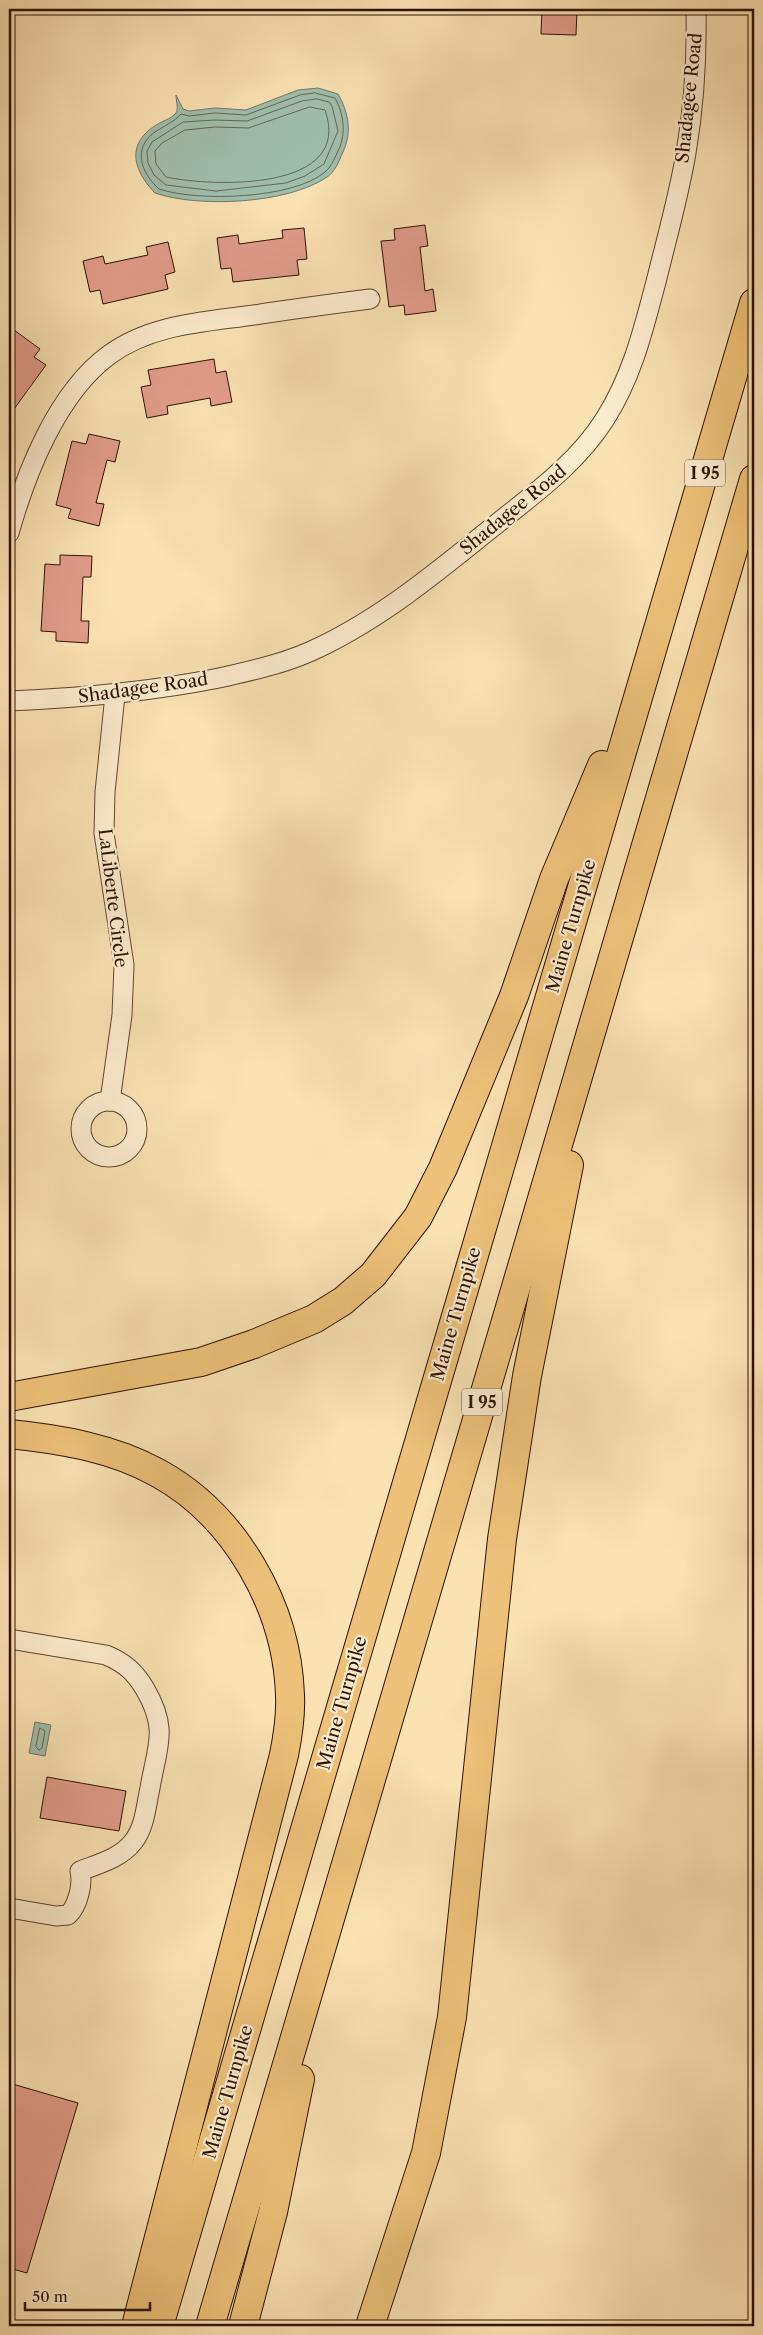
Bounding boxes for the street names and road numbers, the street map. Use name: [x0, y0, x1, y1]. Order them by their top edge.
street label: Shadagee Road: [671, 32, 707, 164]
road number: I 95: [685, 459, 725, 486]
street label: Shadagee Road: [455, 460, 571, 560]
street label: Shadagee Road: [77, 668, 209, 708]
street label: LaLiberte Circle: [94, 827, 132, 969]
street label: Maine Turnpike: [541, 857, 601, 995]
street label: Maine Turnpike: [426, 1245, 486, 1383]
road number: I 95: [462, 1388, 502, 1415]
street label: Maine Turnpike: [312, 1634, 372, 1772]
street label: Maine Turnpike: [198, 2023, 258, 2161]

